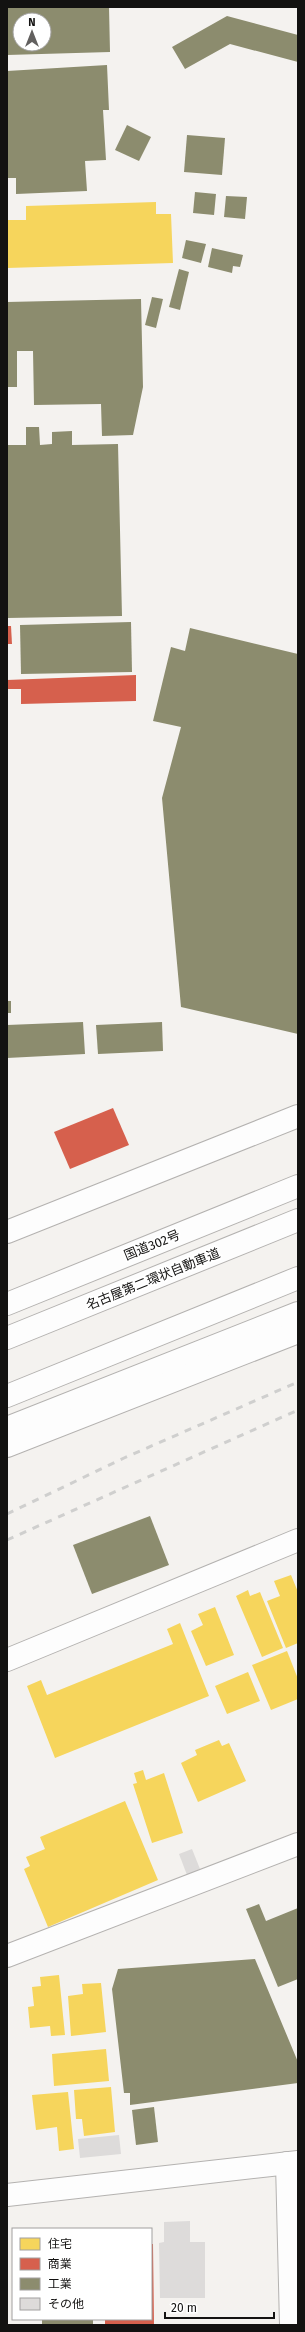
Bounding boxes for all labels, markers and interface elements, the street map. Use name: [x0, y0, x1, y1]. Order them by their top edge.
north arrow: [12, 12, 52, 52]
text: N: [28, 16, 36, 29]
street label: 国道302号: [122, 1227, 182, 1263]
street label: 名古屋第二環状自動車道: [84, 1245, 222, 1313]
legend: [12, 2228, 152, 2320]
text: 住宅: [48, 2237, 72, 2251]
text: 商業: [48, 2257, 72, 2271]
text: 工業: [48, 2277, 72, 2291]
scale bar: [165, 2294, 274, 2320]
text: その他: [48, 2297, 84, 2311]
text: 20 m: [171, 2301, 197, 2315]

